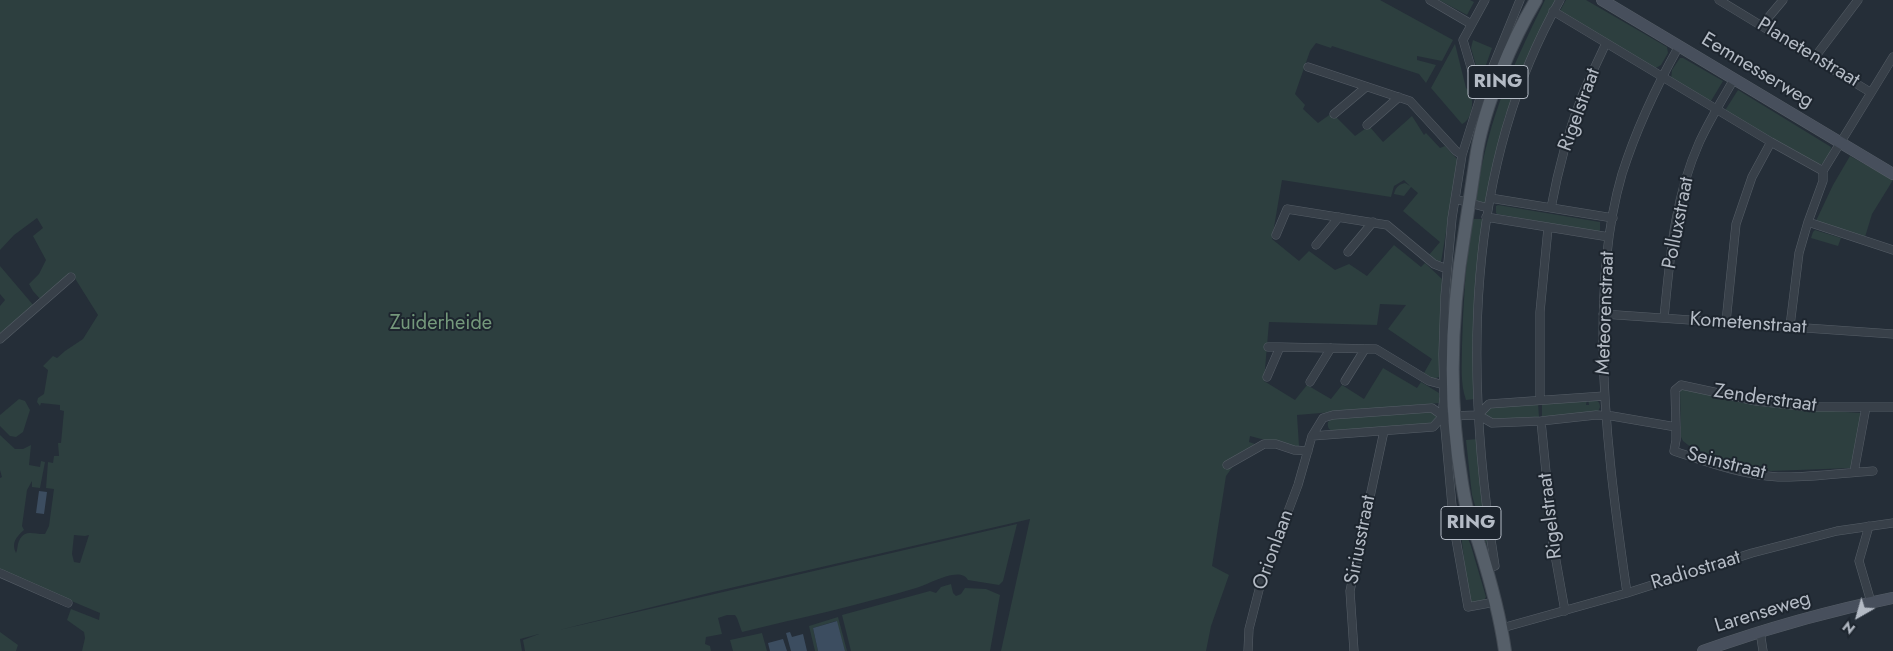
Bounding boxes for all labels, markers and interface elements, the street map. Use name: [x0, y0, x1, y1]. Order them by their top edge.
street label: Planetenstraat: [1752, 13, 1864, 93]
street label: Eemnesserweg: [1697, 28, 1817, 114]
road number: RING: [1468, 65, 1528, 98]
street label: Rigelstraat: [1554, 65, 1606, 155]
street label: Polluxstraat: [1658, 175, 1700, 271]
street label: Meteorenstraat: [1592, 251, 1620, 375]
street label: Kometenstraat: [1689, 308, 1807, 340]
park label: Zuiderheide: [390, 312, 492, 336]
street label: Zenderstraat: [1712, 380, 1818, 418]
street label: Seinstraat: [1684, 443, 1768, 485]
street label: Rigelstraat: [1534, 472, 1568, 560]
street label: Siriusstraat: [1341, 493, 1381, 587]
road number: RING: [1441, 506, 1501, 540]
street label: Orionlaan: [1248, 507, 1300, 593]
street label: Radiostraat: [1648, 546, 1744, 596]
street label: Larenseweg: [1712, 587, 1814, 639]
north arrow: [1833, 591, 1883, 641]
text: N: [1838, 617, 1859, 639]

